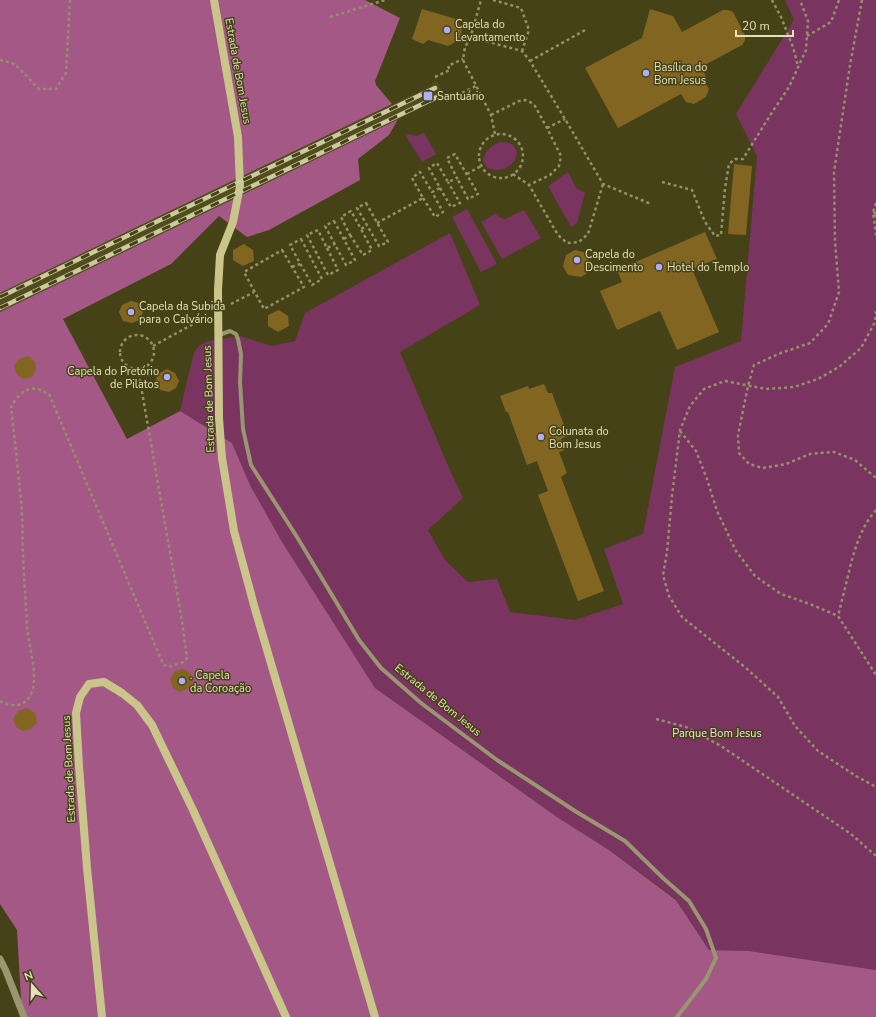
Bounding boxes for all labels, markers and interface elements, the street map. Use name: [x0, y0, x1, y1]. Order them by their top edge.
scale bar: [736, 12, 793, 38]
street label: Estrada de Bom Jesus: [221, 17, 255, 125]
place label: Capela do Levantamento: [455, 17, 525, 45]
text: 20 m: [742, 18, 770, 34]
marker: Capela do Levantamento: [442, 25, 452, 35]
place label: Basílica do Bom Jesus: [654, 60, 707, 88]
marker: Basílica do Bom Jesus: [641, 68, 651, 78]
place label: Santuário: [437, 89, 484, 104]
marker: Santuário: [422, 90, 434, 102]
place label: Capela do Descimento: [585, 247, 643, 275]
marker: Capela do Descimento: [572, 255, 582, 265]
place label: Hotel do Templo: [667, 260, 749, 275]
marker: Hotel do Templo: [654, 262, 664, 272]
place label: Capela da Subida para o Calvário: [139, 299, 226, 327]
marker: Capela da Subida para o Calvário: [126, 307, 136, 317]
street label: Estrada de Bom Jesus: [200, 345, 218, 453]
place label: Capela do Pretório de Pilatos: [67, 364, 159, 392]
marker: Capela do Pretório de Pilatos: [162, 372, 172, 382]
place label: Colunata do Bom Jesus: [549, 424, 609, 452]
marker: Colunata do Bom Jesus: [536, 432, 546, 442]
street label: Estrada de Bom Jesus: [392, 660, 484, 740]
place label: . Capela da Coroação: [190, 668, 251, 696]
marker: . Capela da Coroação: [177, 676, 187, 686]
street label: Estrada de Bom Jesus: [59, 715, 79, 823]
park label: Parque Bom Jesus: [672, 726, 762, 741]
north arrow: [12, 965, 52, 1005]
text: N: [22, 968, 35, 985]

